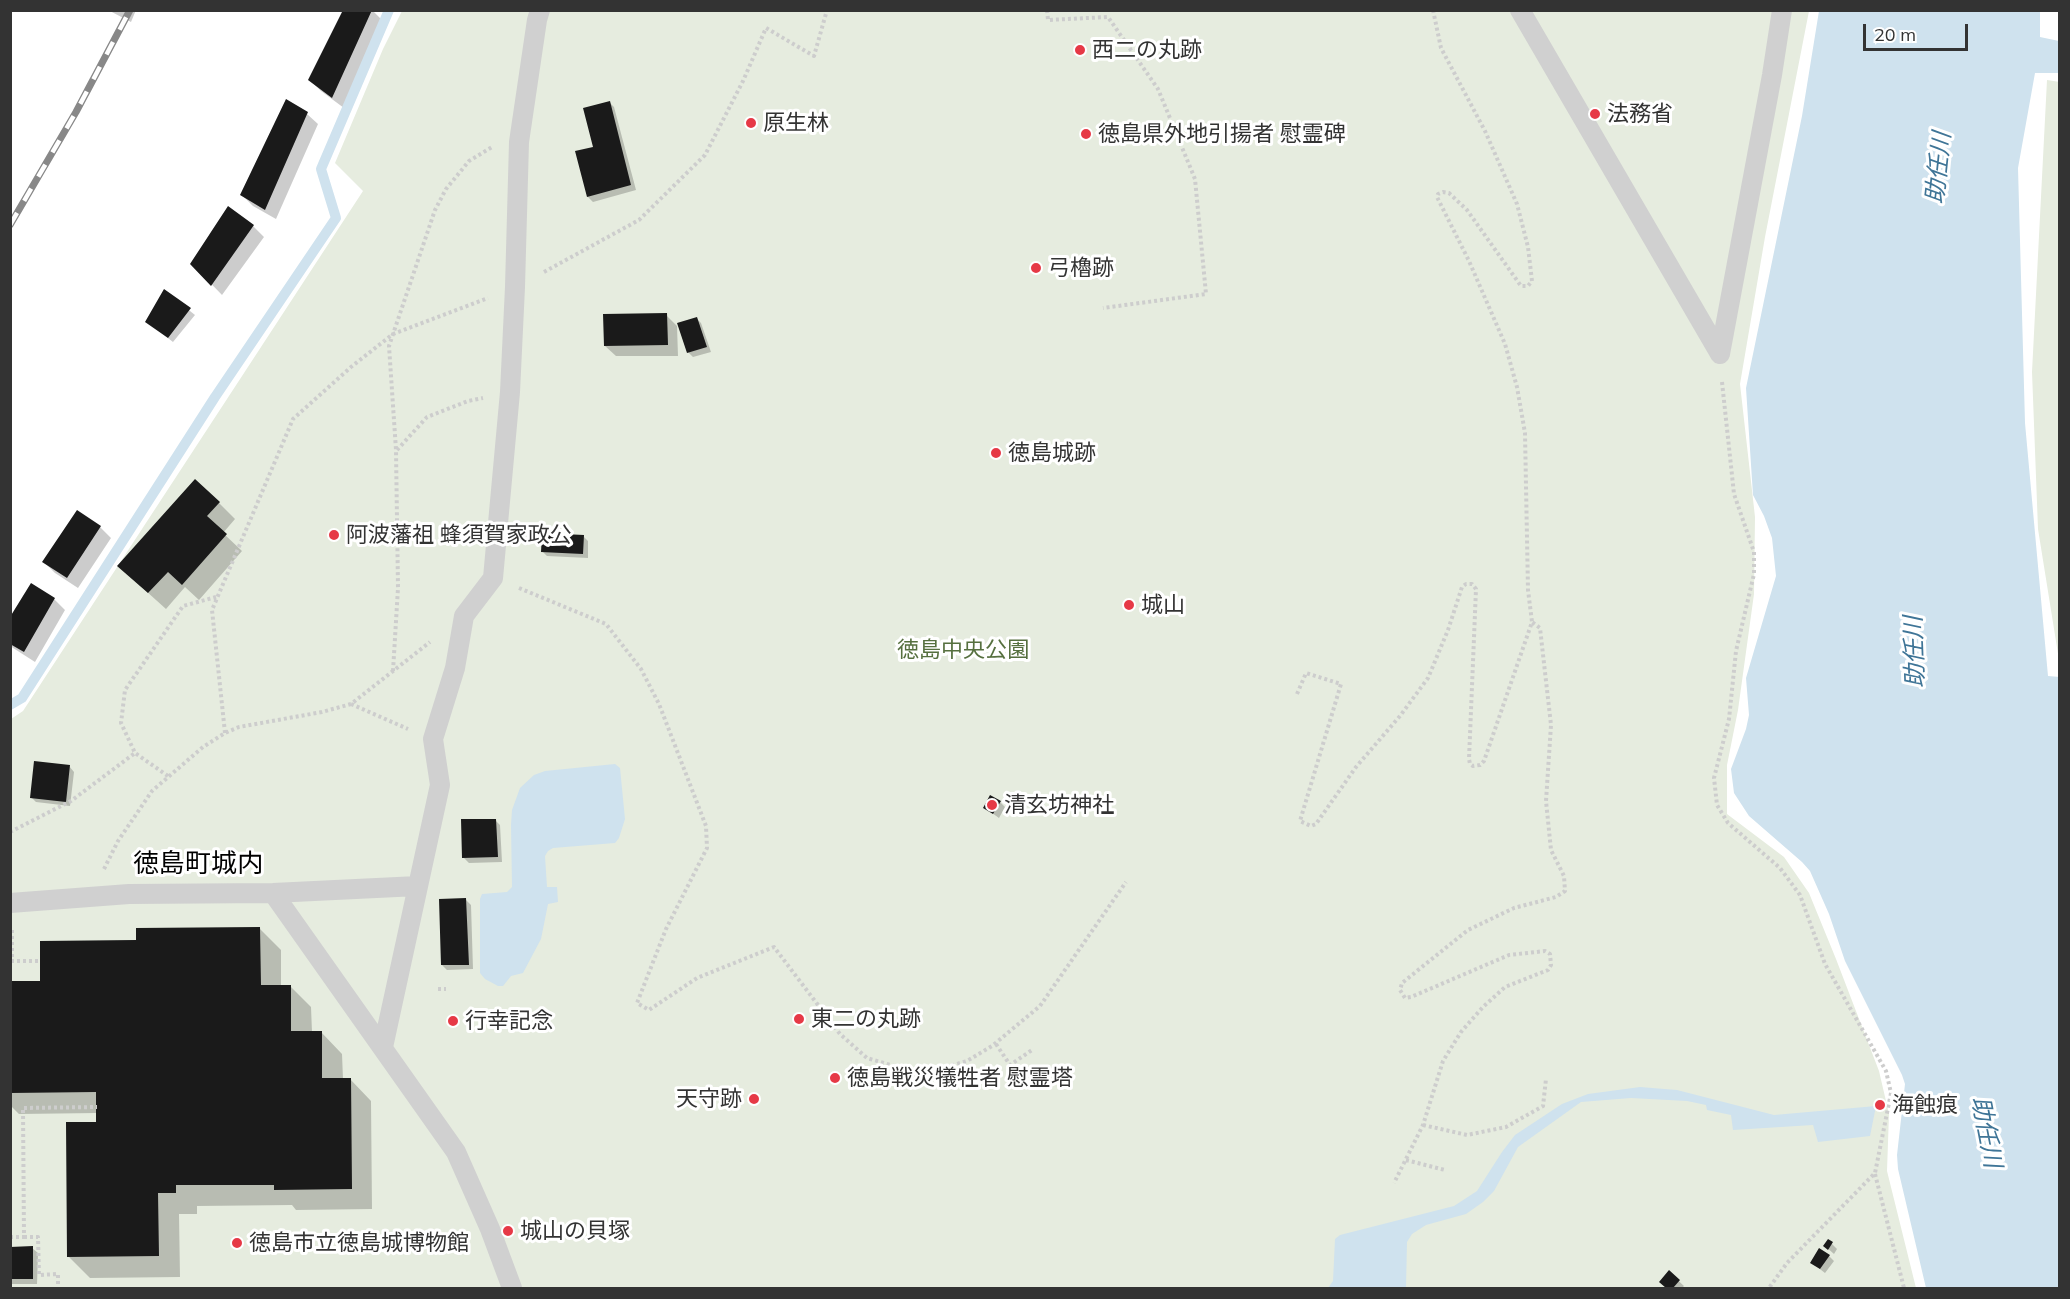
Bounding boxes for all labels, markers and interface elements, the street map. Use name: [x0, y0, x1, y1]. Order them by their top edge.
scale bar: [1866, 12, 1971, 50]
text: 20 m: [1874, 23, 1916, 46]
place label: 西二の丸跡: [1092, 37, 1202, 63]
marker: 西二の丸跡: [1073, 43, 1087, 57]
place label: 法務省: [1607, 101, 1673, 127]
marker: 法務省: [1588, 107, 1602, 121]
place label: 原生林: [763, 110, 829, 136]
marker: 原生林: [744, 116, 758, 130]
place label: 徳島県外地引揚者 慰霊碑: [1098, 121, 1346, 147]
marker: 徳島県外地引揚者 慰霊碑: [1079, 127, 1093, 141]
water label: 助任川: [1921, 131, 1957, 205]
place label: 弓櫓跡: [1048, 255, 1114, 281]
marker: 弓櫓跡: [1029, 261, 1043, 275]
place label: 徳島城跡: [1008, 440, 1096, 466]
marker: 徳島城跡: [989, 446, 1003, 460]
place label: 阿波藩祖 蜂須賀家政公: [346, 522, 572, 548]
marker: 阿波藩祖 蜂須賀家政公: [327, 528, 341, 542]
place label: 城山: [1141, 592, 1185, 618]
marker: 城山: [1122, 598, 1136, 612]
water label: 助任川: [1899, 616, 1931, 688]
park label: 徳島中央公園: [897, 637, 1029, 663]
place label: 清玄坊神社: [1004, 792, 1114, 818]
marker: 清玄坊神社: [985, 798, 999, 812]
district label: 徳島町城内: [133, 848, 263, 880]
place label: 東二の丸跡: [811, 1006, 921, 1032]
place label: 行幸記念: [465, 1008, 553, 1034]
marker: 東二の丸跡: [792, 1012, 806, 1026]
marker: 行幸記念: [446, 1014, 460, 1028]
place label: 徳島戦災犠牲者 慰霊塔: [847, 1065, 1073, 1091]
marker: 徳島戦災犠牲者 慰霊塔: [828, 1071, 842, 1085]
place label: 天守跡: [676, 1086, 742, 1112]
marker: 天守跡: [747, 1092, 761, 1106]
place label: 海蝕痕: [1892, 1092, 1958, 1118]
water label: 助任川: [1965, 1094, 2007, 1170]
marker: 海蝕痕: [1873, 1098, 1887, 1112]
place label: 城山の貝塚: [520, 1218, 630, 1244]
marker: 城山の貝塚: [501, 1224, 515, 1238]
place label: 徳島市立徳島城博物館: [249, 1230, 469, 1256]
marker: 徳島市立徳島城博物館: [230, 1236, 244, 1250]

